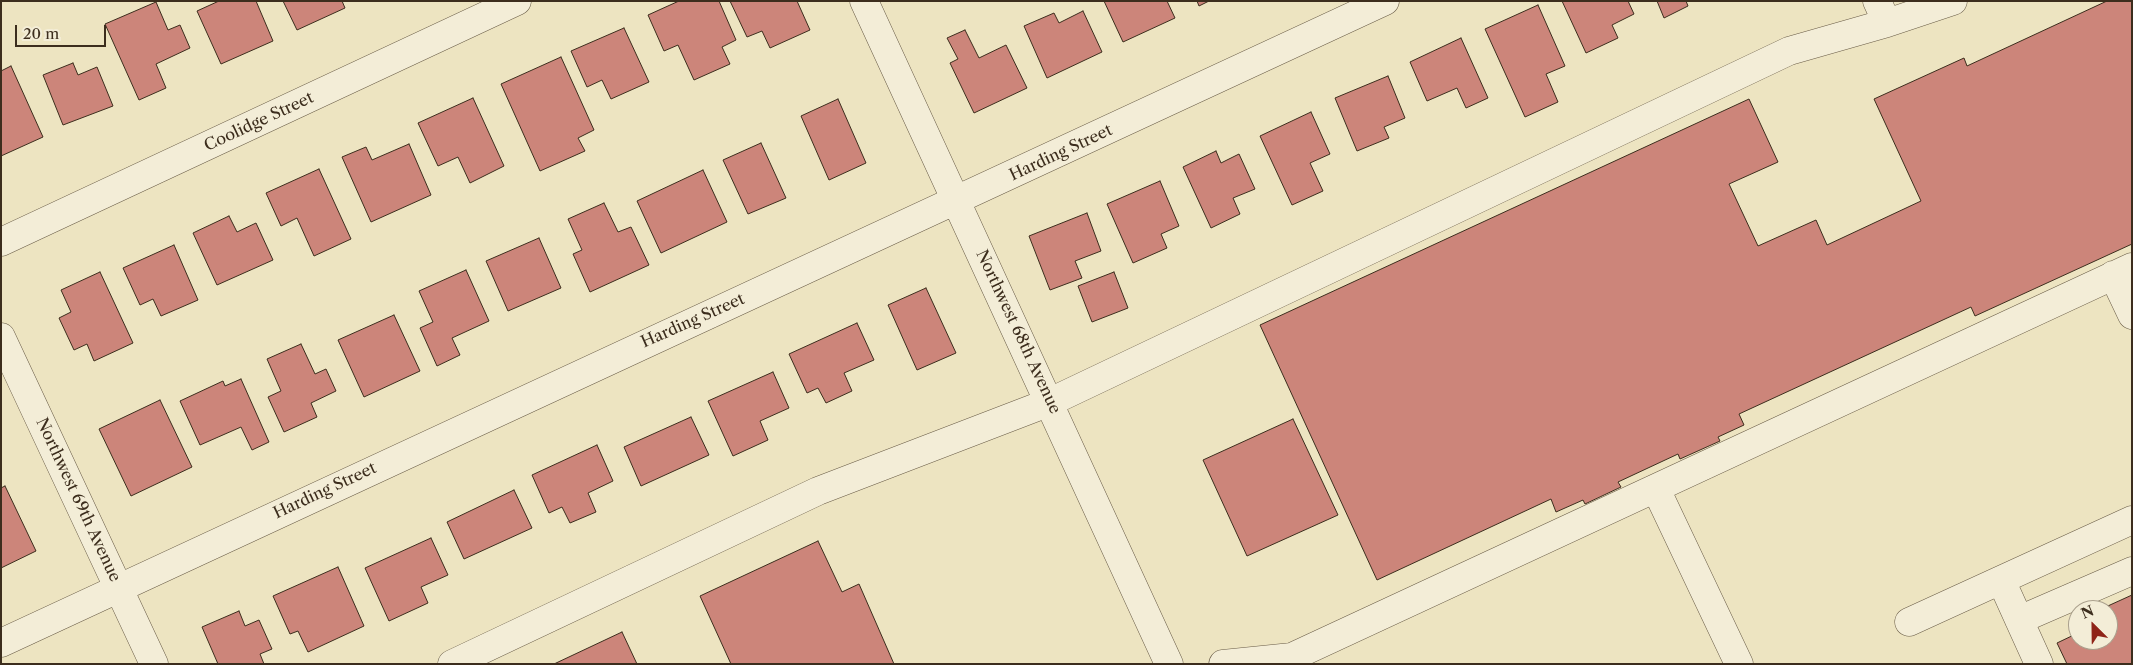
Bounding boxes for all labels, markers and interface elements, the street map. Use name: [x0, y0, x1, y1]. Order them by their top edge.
scale bar: [18, 15, 109, 47]
text: 20 m: [23, 24, 59, 43]
street label: Coolidge Street: [201, 88, 317, 156]
street label: Harding Street: [1007, 121, 1115, 185]
street label: Northwest 68th Avenue: [972, 247, 1064, 417]
street label: Harding Street: [638, 290, 748, 352]
street label: Northwest 69th Avenue: [32, 415, 124, 585]
street label: Harding Street: [271, 459, 379, 523]
north arrow: [2068, 600, 2118, 650]
text: N: [2078, 601, 2097, 623]

